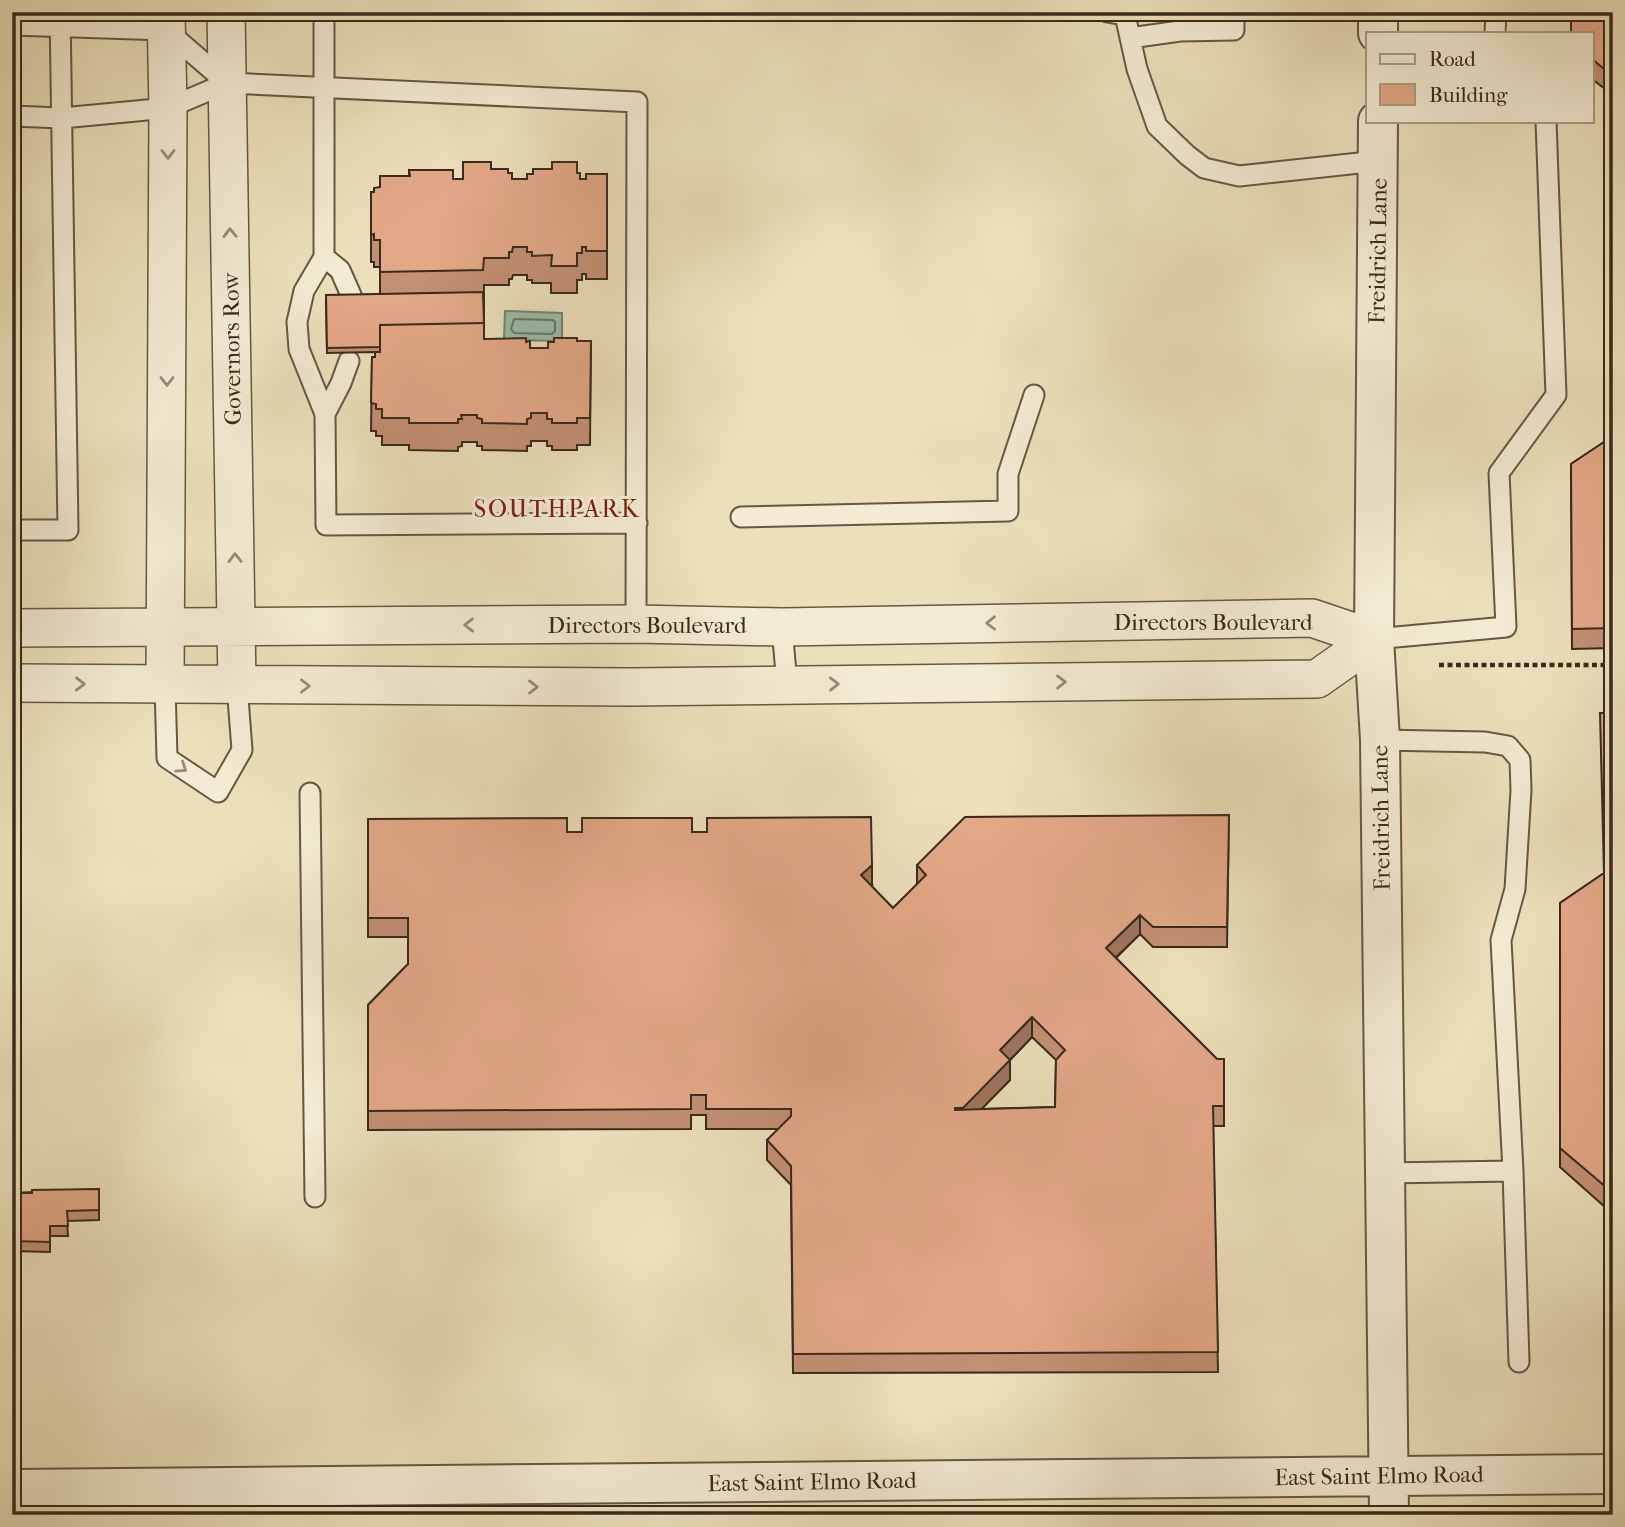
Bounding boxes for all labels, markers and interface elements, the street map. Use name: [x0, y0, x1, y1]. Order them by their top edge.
legend: [1366, 32, 1594, 122]
text: Road: [1429, 47, 1476, 71]
text: Building: [1429, 83, 1508, 107]
one-way arrow: [160, 149, 176, 160]
street label: Freidrich Lane: [1363, 178, 1393, 324]
one-way arrow: [222, 227, 238, 238]
street label: Governors Row: [217, 272, 247, 425]
one-way arrow: [159, 377, 175, 387]
district label: SOUTHPARK: [474, 495, 640, 523]
one-way arrow: [228, 553, 243, 564]
street label: Directors Boulevard: [1113, 609, 1313, 636]
street label: Directors Boulevard: [547, 612, 747, 639]
one-way arrow: [985, 616, 996, 631]
one-way arrow: [464, 617, 474, 633]
one-way arrow: [1056, 674, 1067, 690]
one-way arrow: [76, 676, 86, 692]
one-way arrow: [828, 677, 839, 692]
one-way arrow: [300, 678, 311, 694]
one-way arrow: [528, 679, 538, 695]
street label: Freidrich Lane: [1366, 745, 1396, 891]
one-way arrow: [174, 760, 187, 772]
street label: East Saint Elmo Road: [1274, 1461, 1484, 1491]
street label: East Saint Elmo Road: [707, 1467, 917, 1497]

